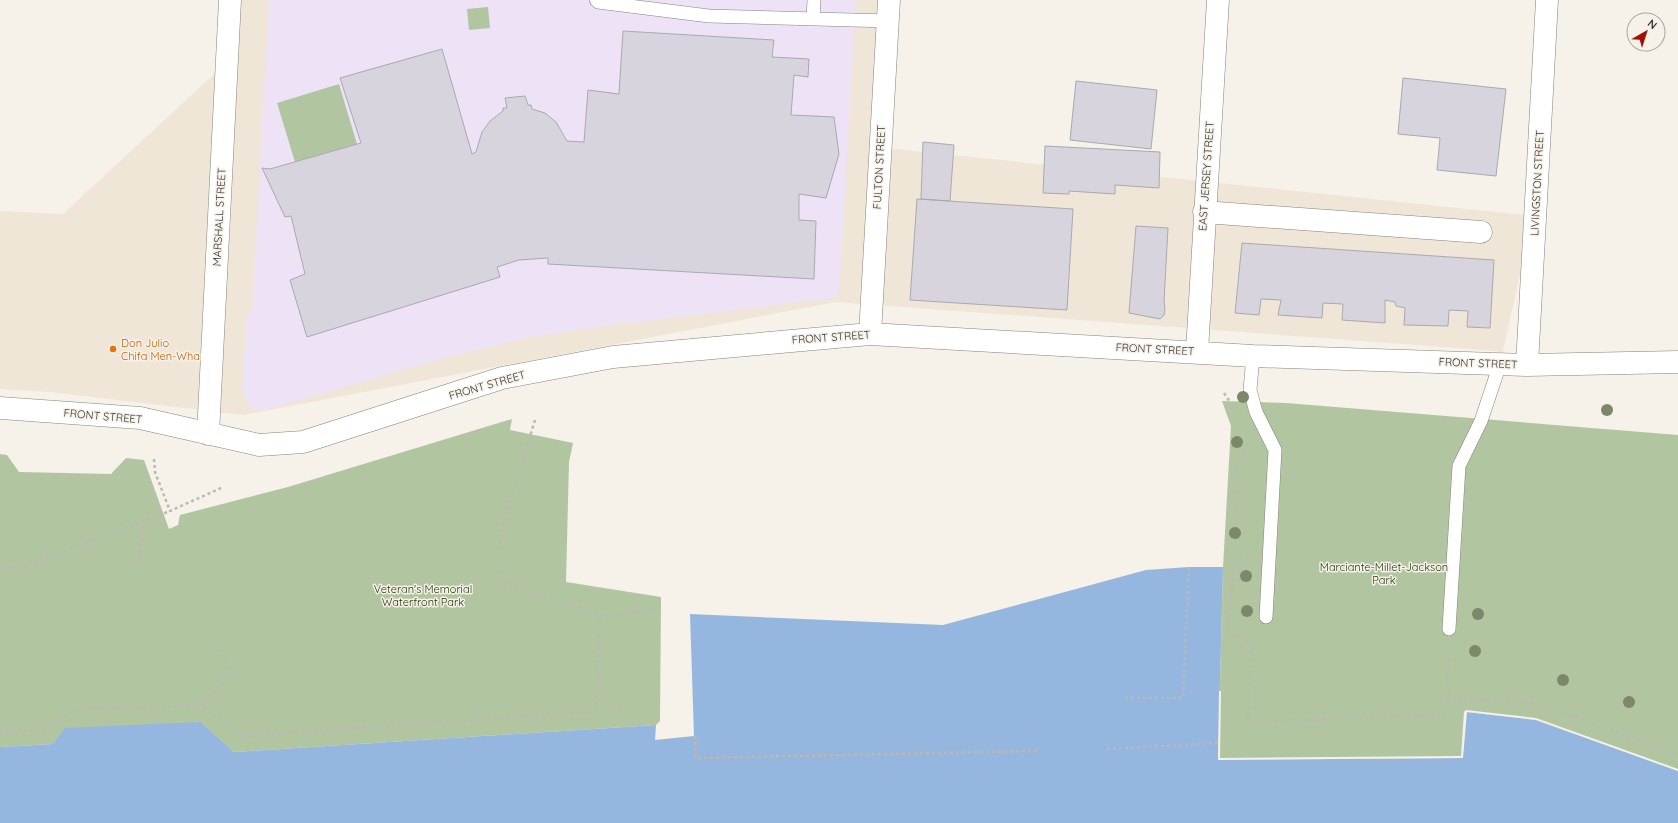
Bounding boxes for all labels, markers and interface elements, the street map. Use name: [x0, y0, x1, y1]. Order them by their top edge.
north arrow: [1626, 12, 1666, 52]
text: N: [1645, 16, 1660, 32]
street label: EAST JERSEY STREET: [1195, 120, 1217, 231]
street label: FULTON STREET: [870, 124, 888, 210]
street label: LIVINGSTON STREET: [1527, 130, 1547, 236]
street label: MARSHALL STREET: [209, 167, 229, 267]
street label: FRONT STREET: [791, 327, 871, 347]
place label: Don Julio Chifa Men-Wha: [121, 336, 200, 363]
street label: FRONT STREET: [1115, 340, 1195, 358]
marker: Don Julio Chifa Men-Wha: [108, 344, 118, 354]
street label: FRONT STREET: [1438, 355, 1518, 371]
street label: FRONT STREET: [447, 367, 527, 403]
street label: FRONT STREET: [63, 406, 143, 426]
park label: Marciante-Millet-Jackson Park: [1320, 560, 1448, 587]
park label: Veteran's Memorial Waterfront Park: [374, 582, 472, 609]

